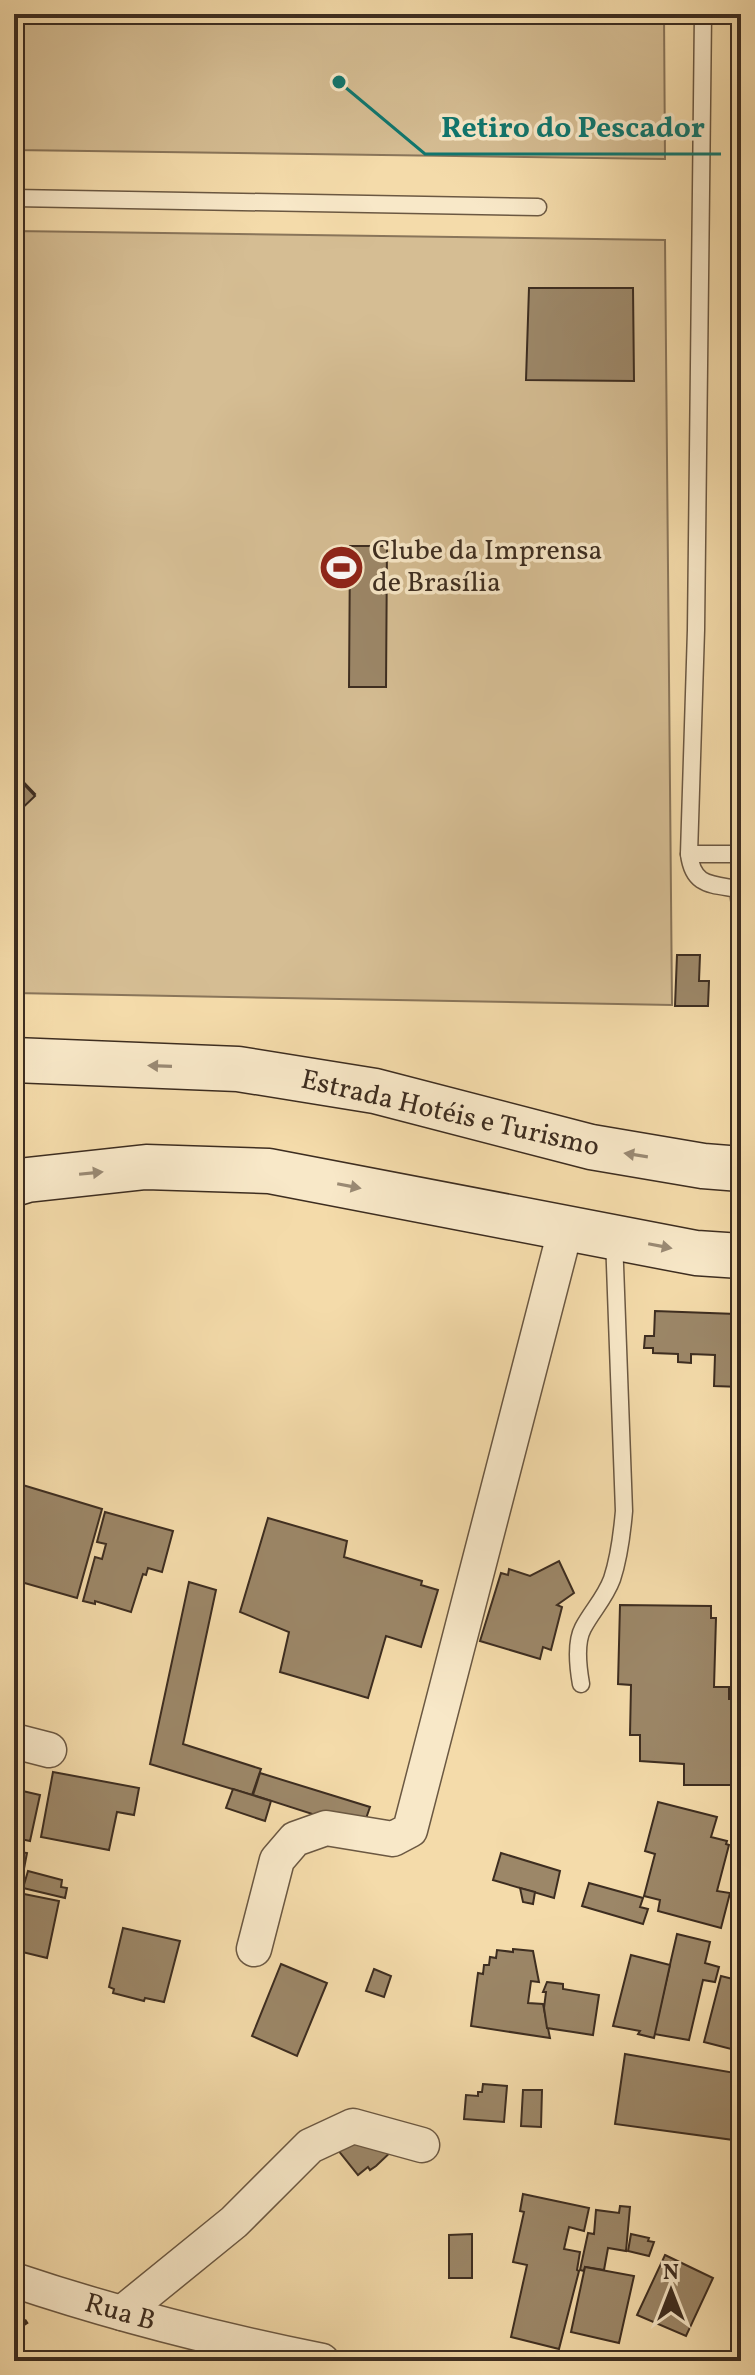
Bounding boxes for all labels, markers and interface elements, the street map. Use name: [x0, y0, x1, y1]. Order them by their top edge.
callout: Retiro do Pescador: [425, 100, 721, 154]
text: Retiro do Pescador: [441, 108, 705, 150]
place label: Clube da Imprensa de Brasília: [372, 532, 602, 603]
sports icon: Clube da Imprensa de Brasília: [317, 543, 365, 591]
one-way arrow: [147, 1059, 172, 1072]
street label: Estrada Hotéis e Turismo: [297, 1061, 603, 1167]
one-way arrow: [623, 1148, 648, 1160]
one-way arrow: [79, 1166, 104, 1179]
one-way arrow: [337, 1181, 362, 1193]
one-way arrow: [647, 1240, 672, 1252]
north arrow: [631, 2251, 711, 2331]
text: N: [663, 2258, 679, 2289]
street label: Rua B: [80, 2284, 160, 2342]

